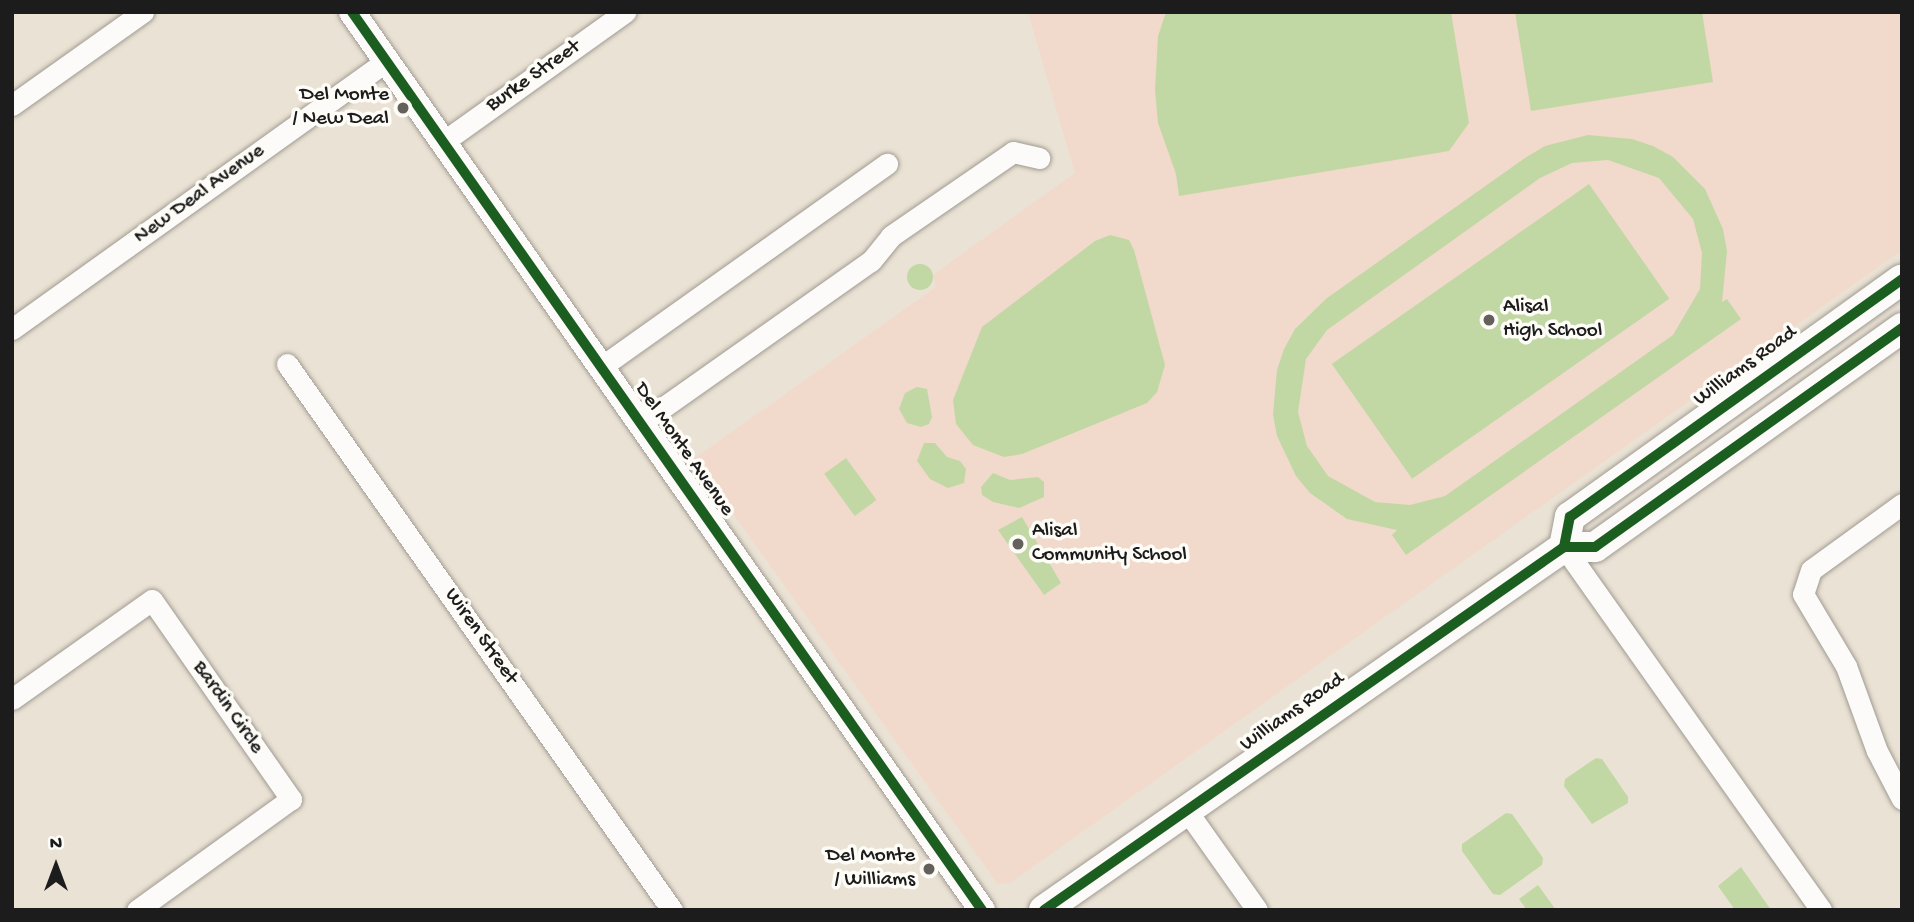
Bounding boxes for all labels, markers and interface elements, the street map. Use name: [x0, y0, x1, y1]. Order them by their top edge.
street label: Burke Street: [482, 35, 586, 119]
place label: Del Monte / New Deal: [292, 83, 389, 133]
marker: Del Monte / New Deal: [395, 100, 411, 116]
street label: New Deal Avenue: [130, 139, 270, 251]
place label: Alisal High School: [1503, 295, 1602, 345]
marker: Alisal High School: [1481, 312, 1497, 328]
street label: Williams Road: [1690, 321, 1802, 413]
street label: Del Monte Avenue: [628, 378, 738, 522]
place label: Alisal Community School: [1032, 519, 1187, 569]
marker: Alisal Community School: [1010, 536, 1026, 552]
street label: Wiren Street: [438, 584, 522, 690]
street label: Bardin Circle: [186, 657, 268, 759]
street label: Williams Road: [1236, 668, 1350, 758]
north arrow: [21, 831, 91, 901]
text: N: [50, 833, 62, 856]
place label: Del Monte / Williams: [826, 844, 915, 894]
marker: Del Monte / Williams: [921, 861, 937, 877]

